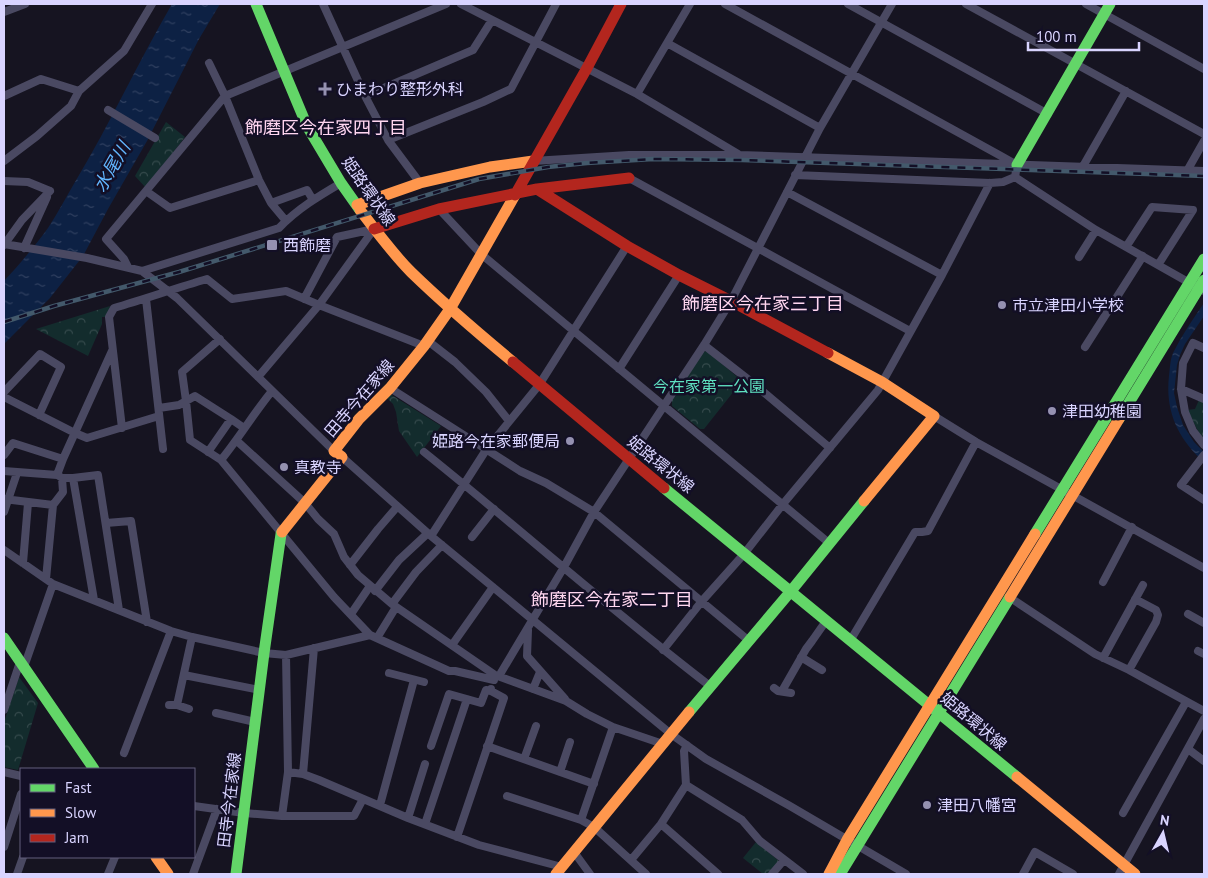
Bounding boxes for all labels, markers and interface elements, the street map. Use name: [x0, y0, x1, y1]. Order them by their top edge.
scale bar: [1028, 20, 1139, 52]
text: 100 m: [1036, 27, 1077, 46]
place label: ひまわり整形外科: [336, 79, 464, 99]
marker: ひまわり整形外科: [318, 82, 332, 96]
district label: 飾磨区今在家四丁目: [245, 116, 407, 139]
water label: 水尾川: [88, 136, 136, 196]
street label: 姫路環状線: [338, 152, 400, 230]
place label: 西飾磨: [283, 235, 331, 255]
marker: 西飾磨: [265, 238, 279, 252]
district label: 飾磨区今在家三丁目: [682, 292, 844, 315]
place label: 市立津田小学校: [1012, 295, 1124, 315]
marker: 市立津田小学校: [996, 299, 1008, 311]
street label: 田寺今在家線: [320, 355, 398, 441]
park label: 今在家第一公園: [653, 376, 765, 396]
place label: 津田幼稚園: [1062, 401, 1142, 421]
marker: 津田幼稚園: [1046, 405, 1058, 417]
place label: 姫路今在家郵便局: [432, 431, 560, 451]
street label: 姫路環状線: [624, 431, 698, 497]
marker: 姫路今在家郵便局: [564, 435, 576, 447]
place label: 真教寺: [294, 457, 342, 477]
marker: 真教寺: [278, 461, 290, 473]
district label: 飾磨区今在家二丁目: [531, 588, 693, 611]
street label: 姫路環状線: [937, 688, 1011, 754]
street label: 田寺今在家線: [213, 751, 245, 849]
legend: [20, 768, 195, 858]
text: Fast: [65, 778, 92, 797]
place label: 津田八幡宮: [937, 795, 1017, 815]
marker: 津田八幡宮: [921, 799, 933, 811]
text: Slow: [65, 803, 96, 822]
north arrow: [1138, 808, 1188, 858]
text: N: [1159, 811, 1171, 830]
text: Jam: [64, 828, 89, 847]

